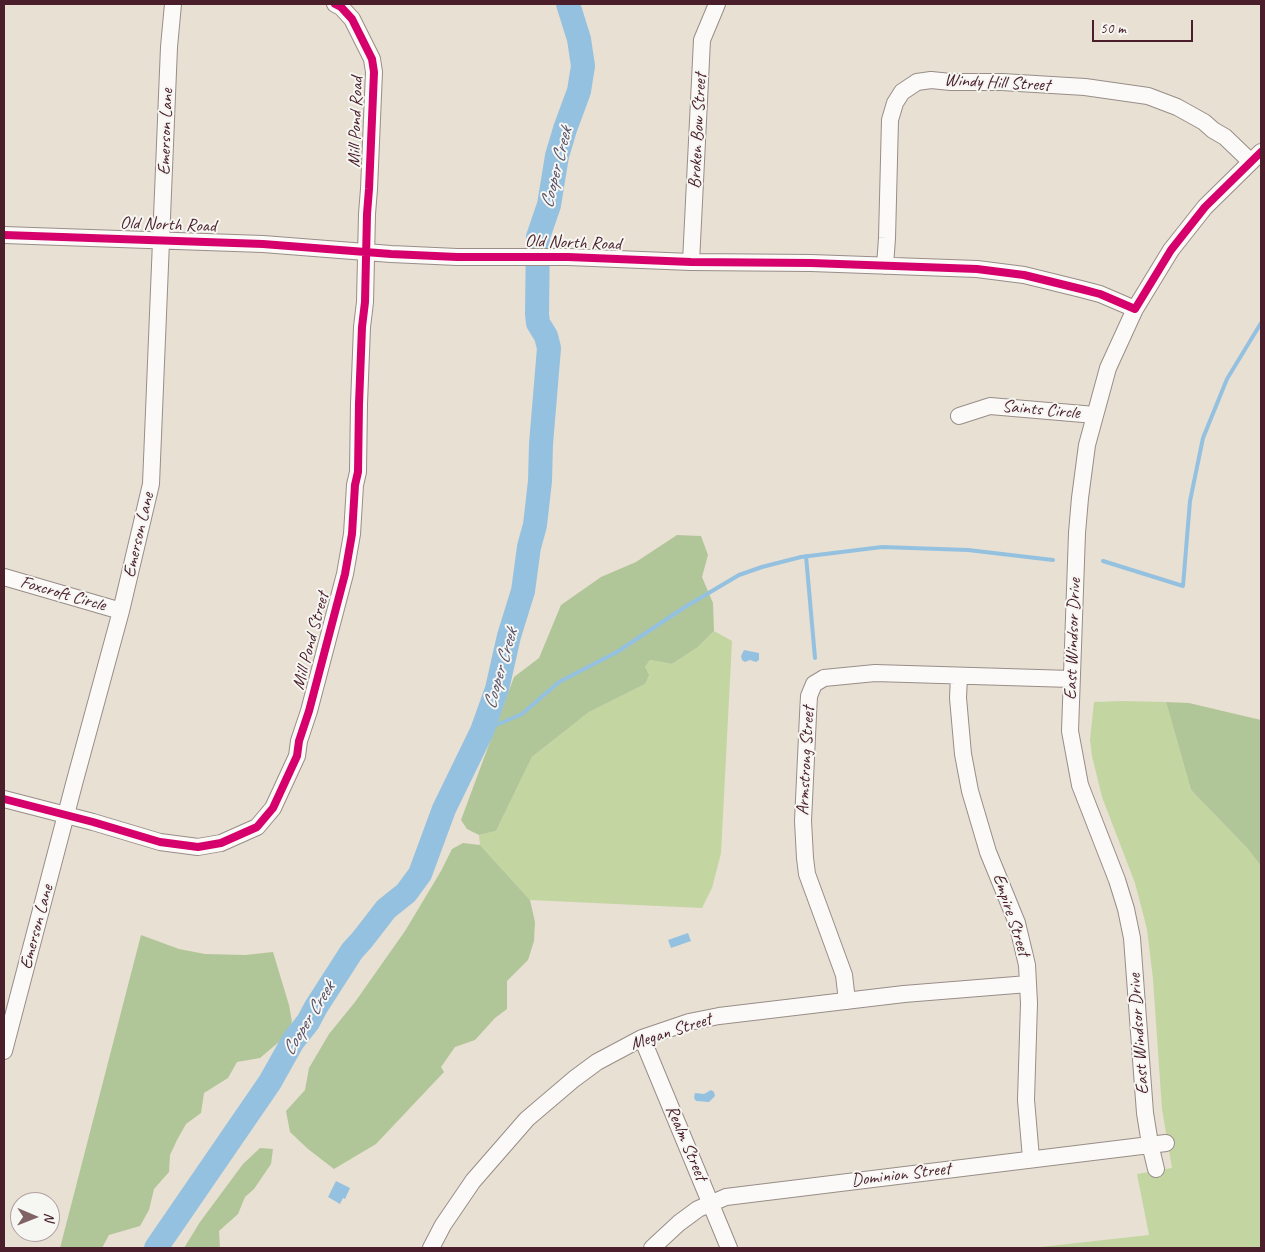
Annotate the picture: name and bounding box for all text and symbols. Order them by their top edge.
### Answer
scale bar [1095,10,1196,42]
text: 50 m [1100,19,1126,38]
street label: Windy Hill Street [944,69,1050,97]
street label: Broken Bow Street [684,73,712,189]
street label: Mill Pond Road [344,76,368,168]
street label: Emerson Lane [154,88,178,176]
water label: Cooper Creek [536,125,578,211]
street label: Old North Road [120,213,216,237]
street label: Old North Road [525,231,621,255]
street label: Saints Circle [1001,396,1081,424]
street label: Emerson Lane [119,490,159,580]
street label: Foxcroft Circle [18,572,108,616]
street label: East Windsor Drive [1060,578,1086,700]
street label: Mill Pond Street [288,590,334,692]
water label: Cooper Creek [479,626,523,712]
street label: Armstrong Street [792,706,820,816]
street label: Empire Street [987,871,1035,959]
street label: Emerson Lane [15,882,59,972]
street label: East Windsor Drive [1124,973,1154,1095]
water label: Cooper Creek [278,978,340,1060]
street label: Megan Street [628,1009,714,1055]
street label: Realm Street [660,1102,712,1184]
street label: Dominion Street [850,1158,952,1192]
north arrow [10,1192,60,1242]
text: N [41,1213,58,1222]

